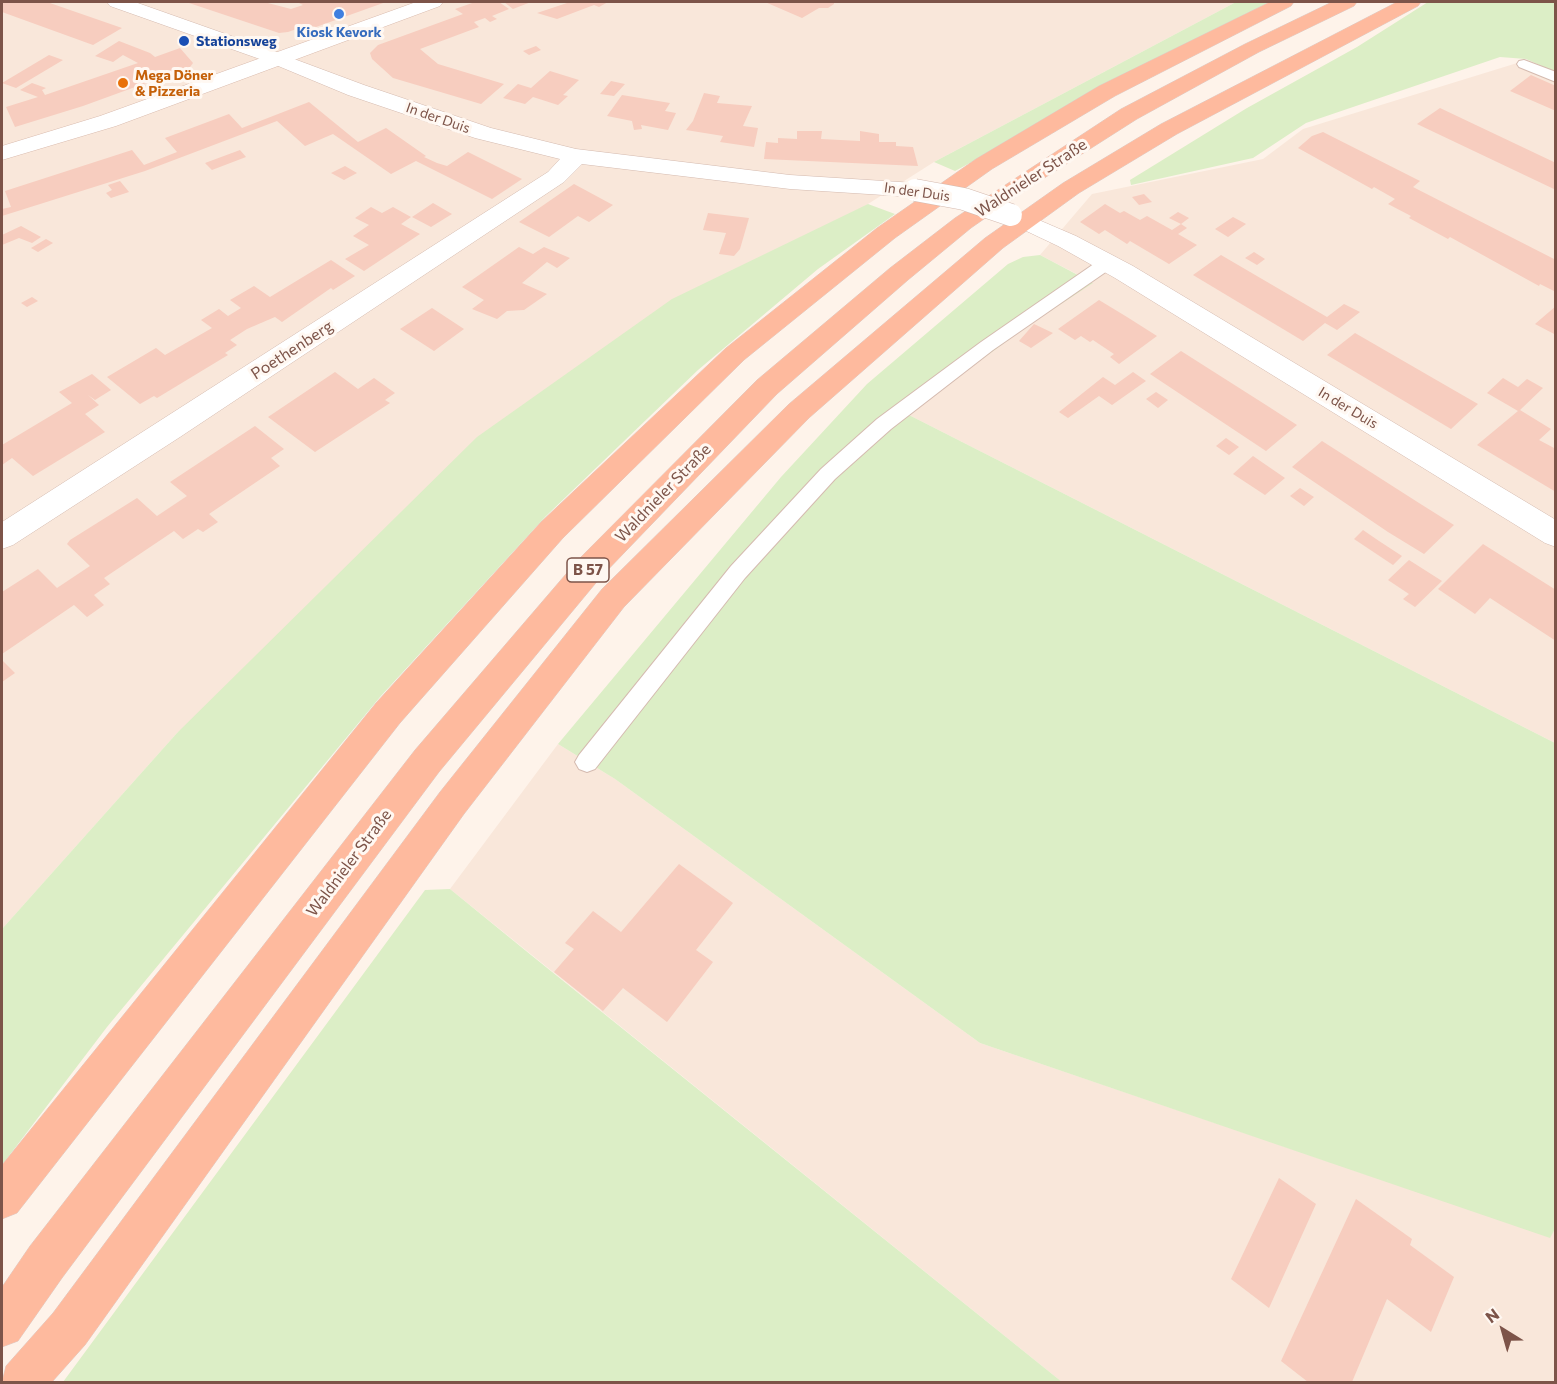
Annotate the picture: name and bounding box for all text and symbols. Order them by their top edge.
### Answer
marker: Kiosk Kevork [332,7,346,21]
place label: Kiosk Kevork [297,24,381,40]
place label: Stationsweg [196,33,277,49]
marker: Stationsweg [177,34,191,48]
place label: Mega Döner & Pizzeria [135,67,213,100]
marker: Mega Döner & Pizzeria [116,76,130,90]
street label: In der Duis [404,99,472,137]
street label: Waldnieler Straße [972,135,1090,221]
street label: In der Duis [883,179,951,205]
street label: Poethenberg [247,316,337,384]
street label: In der Duis [1315,384,1381,432]
street label: Waldnieler Straße [611,440,715,546]
road number: B 57 [567,558,609,582]
street label: Waldnieler Straße [302,806,396,920]
north arrow [1473,1300,1533,1360]
text: N [1481,1304,1502,1326]

